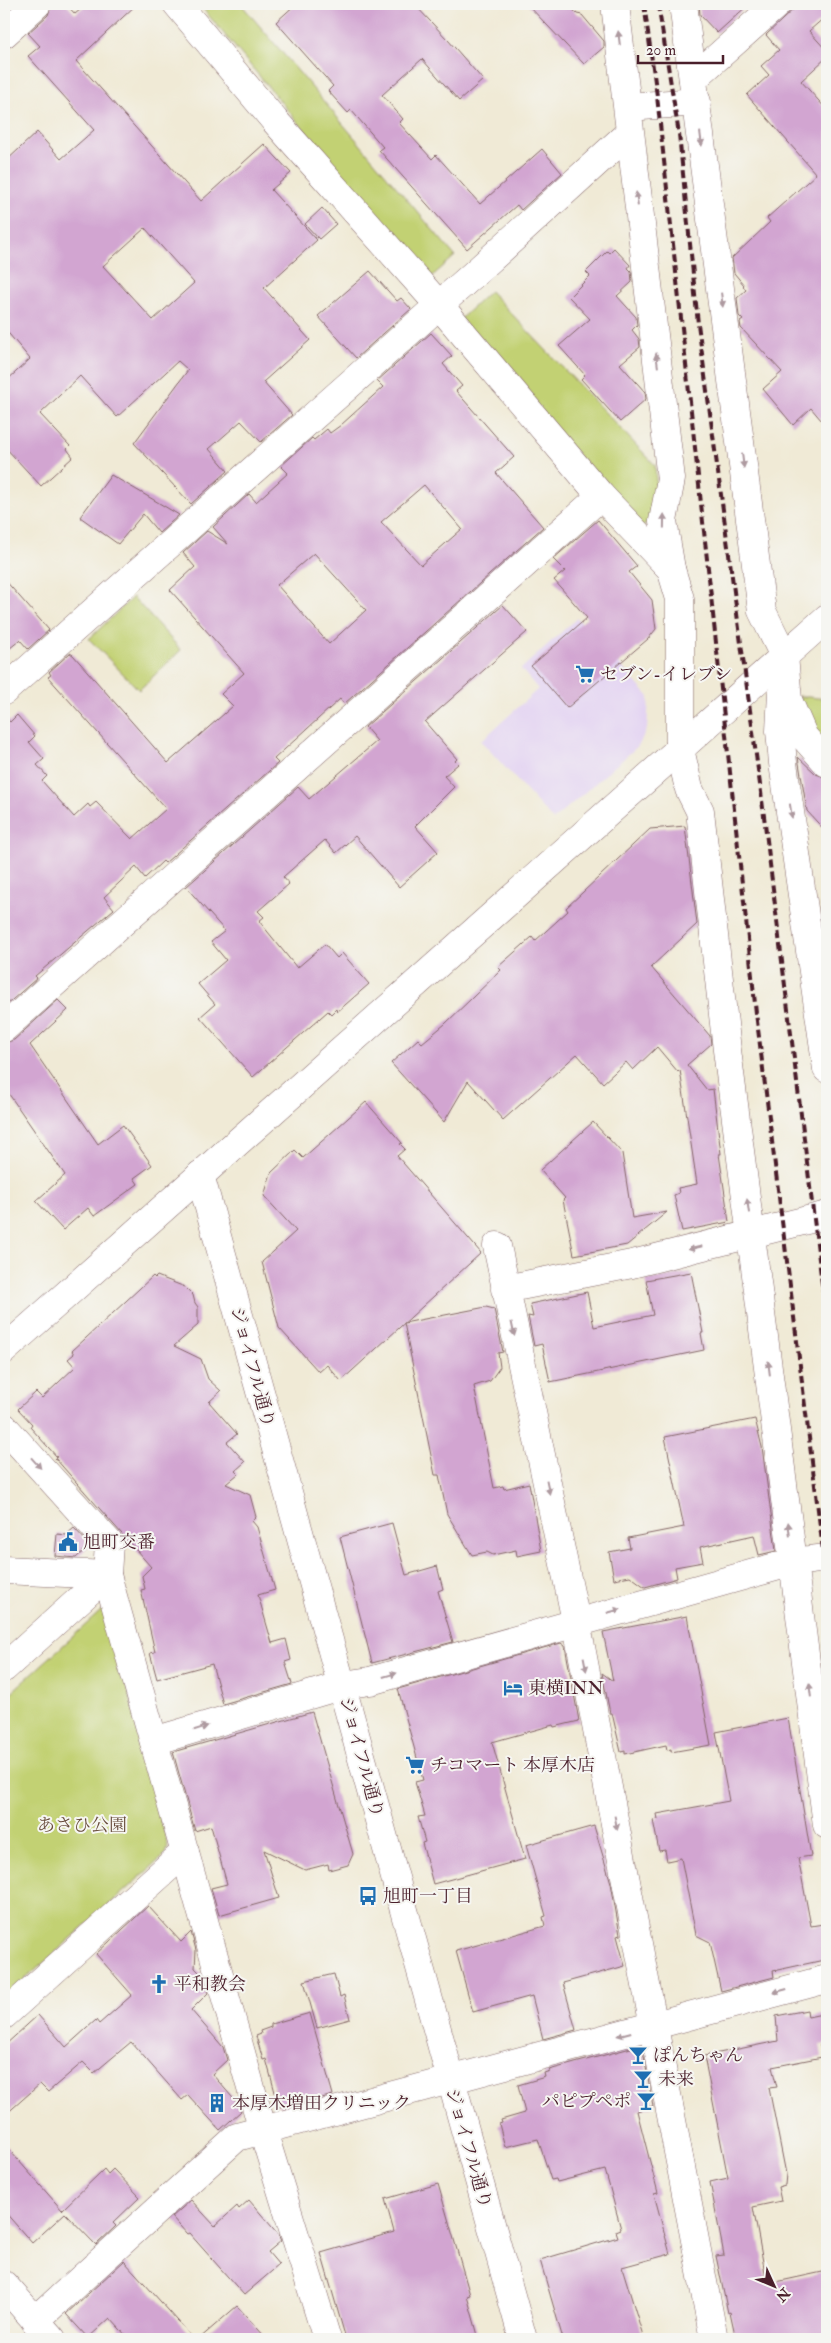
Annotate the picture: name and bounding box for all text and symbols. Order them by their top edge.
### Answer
one-way arrow [615,29,623,45]
scale bar [638,32,724,64]
text: 20 m [646,41,676,60]
one-way arrow [698,131,706,147]
one-way arrow [633,191,641,207]
one-way arrow [718,292,726,308]
one-way arrow [652,352,660,368]
one-way arrow [739,453,747,469]
one-way arrow [660,513,668,529]
supermarket icon: セブン-イレブン [574,663,596,685]
place label: セブン-イレブン [600,663,732,686]
one-way arrow [787,804,795,820]
one-way arrow [744,1198,752,1214]
one-way arrow [688,1244,703,1252]
street label: ジョイフル通り [225,1304,280,1430]
one-way arrow [509,1321,517,1336]
one-way arrow [765,1359,773,1375]
one-way arrow [30,1456,42,1468]
one-way arrow [544,1480,552,1495]
one-way arrow [785,1521,793,1537]
public building icon: 旭町交番 [57,1531,79,1553]
place label: 旭町交番 [83,1531,155,1554]
one-way arrow [606,1607,621,1615]
one-way arrow [581,1656,589,1672]
one-way arrow [383,1671,398,1679]
hotel icon: 東横INN [502,1677,524,1699]
place label: 東横INN [528,1677,604,1700]
one-way arrow [806,1682,814,1698]
street label: ジョイフル通り [334,1694,389,1820]
one-way arrow [193,1723,208,1731]
supermarket icon: チコマート 本厚木店 [404,1754,426,1776]
place label: チコマート 本厚木店 [430,1754,595,1777]
park label: あさひ公園 [37,1814,127,1837]
one-way arrow [612,1815,620,1831]
bus stop icon: 旭町一丁目 [357,1885,379,1907]
place label: 旭町一丁目 [383,1885,473,1908]
church icon: 平和教会 [148,1973,170,1995]
place label: 平和教会 [174,1973,246,1996]
one-way arrow [773,1988,788,1996]
one-way arrow [616,2031,631,2039]
bar icon: ぽんちゃん [627,2044,649,2066]
place label: ぽんちゃん [653,2044,743,2067]
bar icon: 未来 [632,2068,654,2090]
place label: 未来 [658,2068,694,2091]
street label: ジョイフル通り [440,2085,497,2211]
place label: パピプペポ [542,2090,631,2113]
bar icon: パピプペポ [635,2090,657,2112]
building icon: 本厚木増田クリニック [206,2092,228,2114]
place label: 本厚木増田クリニック [232,2092,411,2115]
north arrow [748,2260,798,2310]
text: N [772,2284,794,2305]

